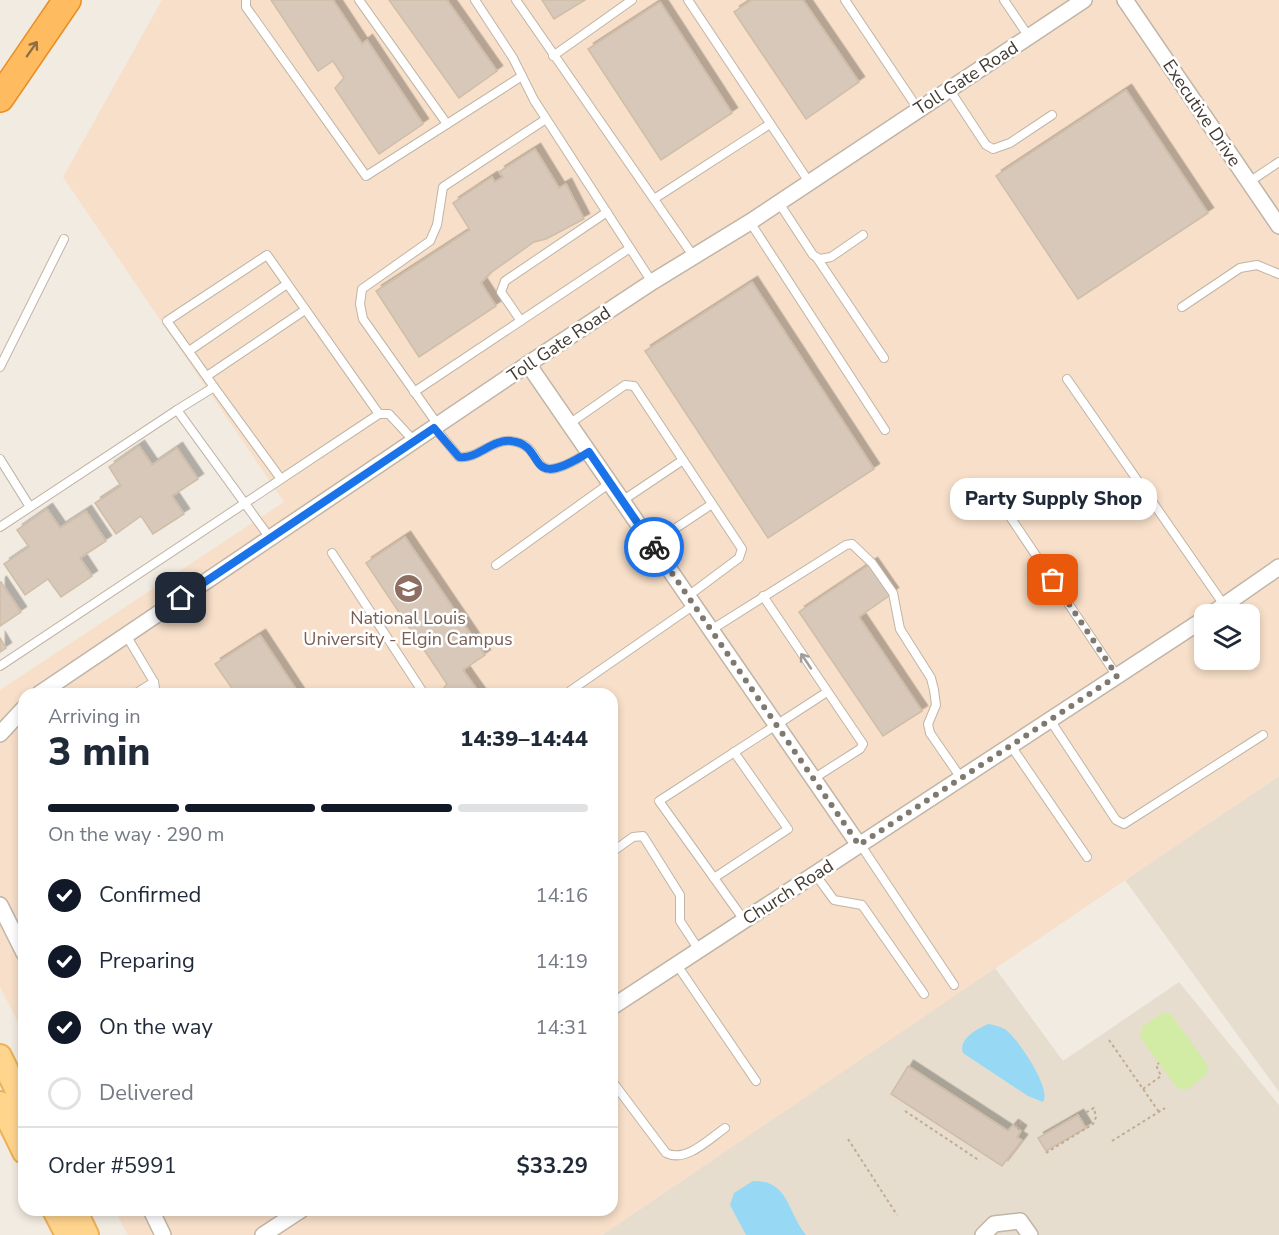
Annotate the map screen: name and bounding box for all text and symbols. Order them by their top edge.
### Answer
street label: Toll Gate Road [909,35,1023,121]
one-way arrow [26,42,38,58]
street label: Executive Drive [1157,55,1247,171]
street label: Toll Gate Road [503,301,615,387]
callout: Party Supply Shop [950,478,1156,520]
text: Party Supply Shop [965,485,1142,512]
courier [624,517,684,577]
icon: bike [638,531,671,564]
pin [1027,554,1078,605]
icon: bag [1036,563,1069,596]
pin [155,572,206,623]
school or university icon: National Louis University - Elgin Campus [392,573,424,605]
icon: home [164,581,197,614]
map controls [1194,604,1260,670]
button: layers [1194,604,1260,670]
place label: National Louis University - Elgin Campus [303,606,513,651]
one-way arrow [800,653,812,670]
text: Arriving in [48,703,141,730]
text: 14:39–14:44 [460,724,588,754]
text: 3 min [48,726,151,779]
text: On the way · 290 m [48,821,224,848]
street label: Church Road [738,854,838,930]
icon: check [48,879,81,912]
text: Confirmed [99,880,201,910]
text: 14:16 [535,882,588,909]
icon: check [48,945,81,978]
text: Preparing [99,946,195,976]
text: 14:19 [535,948,588,975]
icon: check [48,1011,81,1044]
text: On the way [99,1012,213,1042]
text: 14:31 [535,1014,588,1041]
text: Delivered [99,1078,194,1108]
text: Order #5991 [48,1151,177,1181]
text: $33.29 [517,1151,588,1181]

